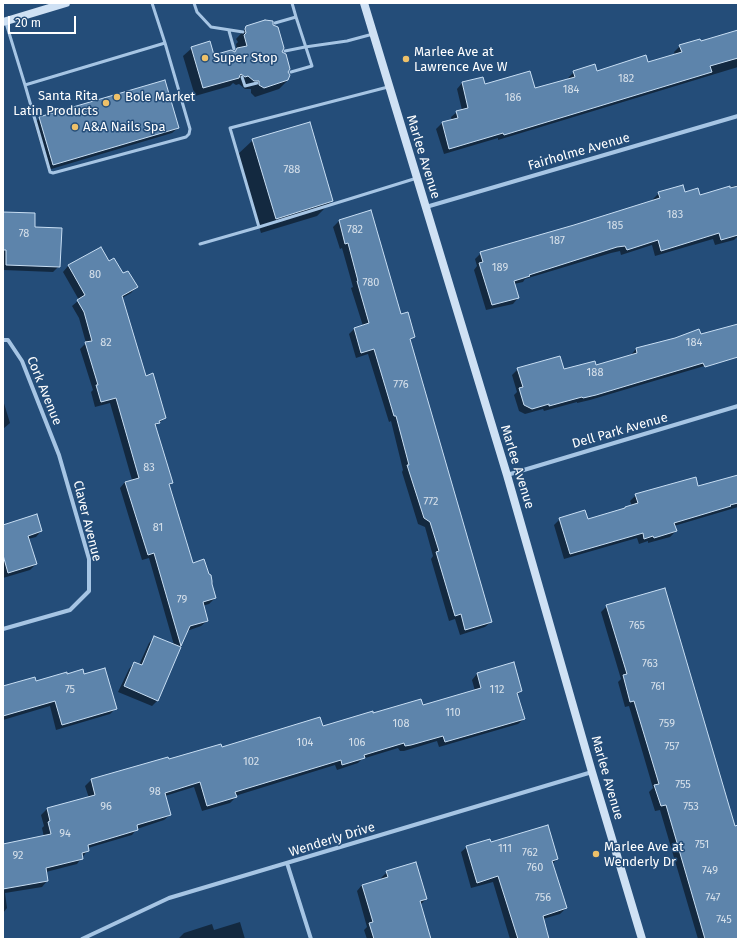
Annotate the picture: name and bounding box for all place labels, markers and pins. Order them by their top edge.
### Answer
place label: Marlee Ave at Lawrence Ave W [414,44,508,75]
place label: Super Stop [213,50,278,66]
marker: Super Stop [200,53,210,63]
marker: Marlee Ave at Lawrence Ave W [401,54,411,64]
place label: Santa Rita Latin Products [13,88,98,119]
place label: Bole Market [125,89,195,105]
marker: Bole Market [112,92,122,102]
marker: Santa Rita Latin Products [101,98,111,108]
place label: A&A Nails Spa [83,119,166,135]
marker: A&A Nails Spa [70,122,80,132]
place label: Marlee Ave at Wenderly Dr [604,839,684,870]
marker: Marlee Ave at Wenderly Dr [591,849,601,859]

